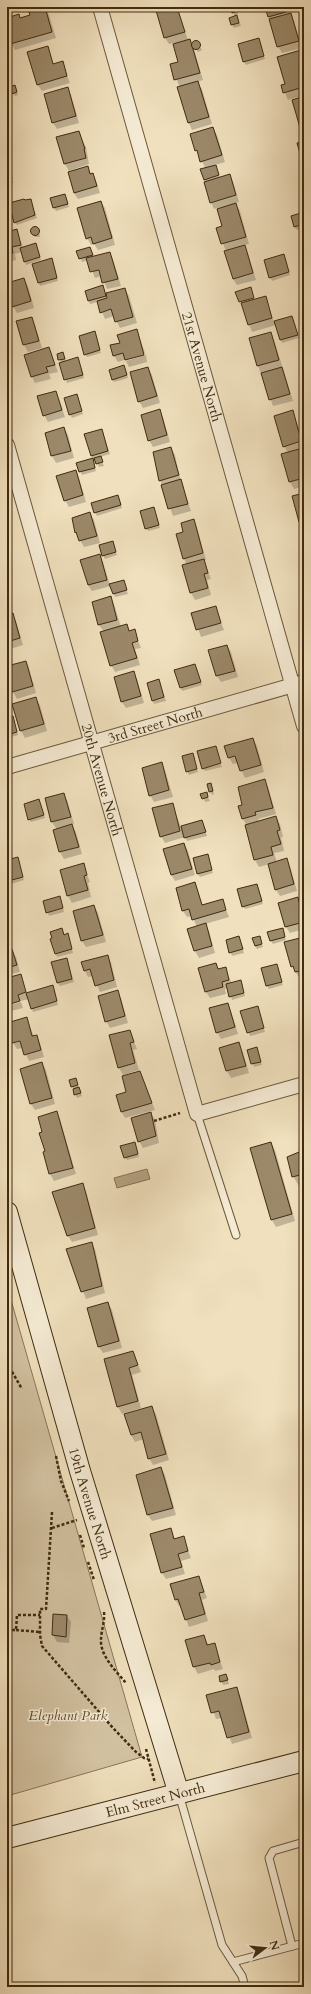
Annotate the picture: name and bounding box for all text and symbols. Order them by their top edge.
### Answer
street label: 21st Avenue North [177,310,227,424]
street label: 3rd Street North [105,702,205,747]
street label: 20th Avenue North [77,721,127,839]
street label: 19th Avenue North [64,1445,116,1562]
park label: Elephant Park [29,1706,108,1725]
street label: Elm Street North [103,1778,207,1822]
north arrow [245,1928,285,1968]
text: N [266,1939,283,1952]

